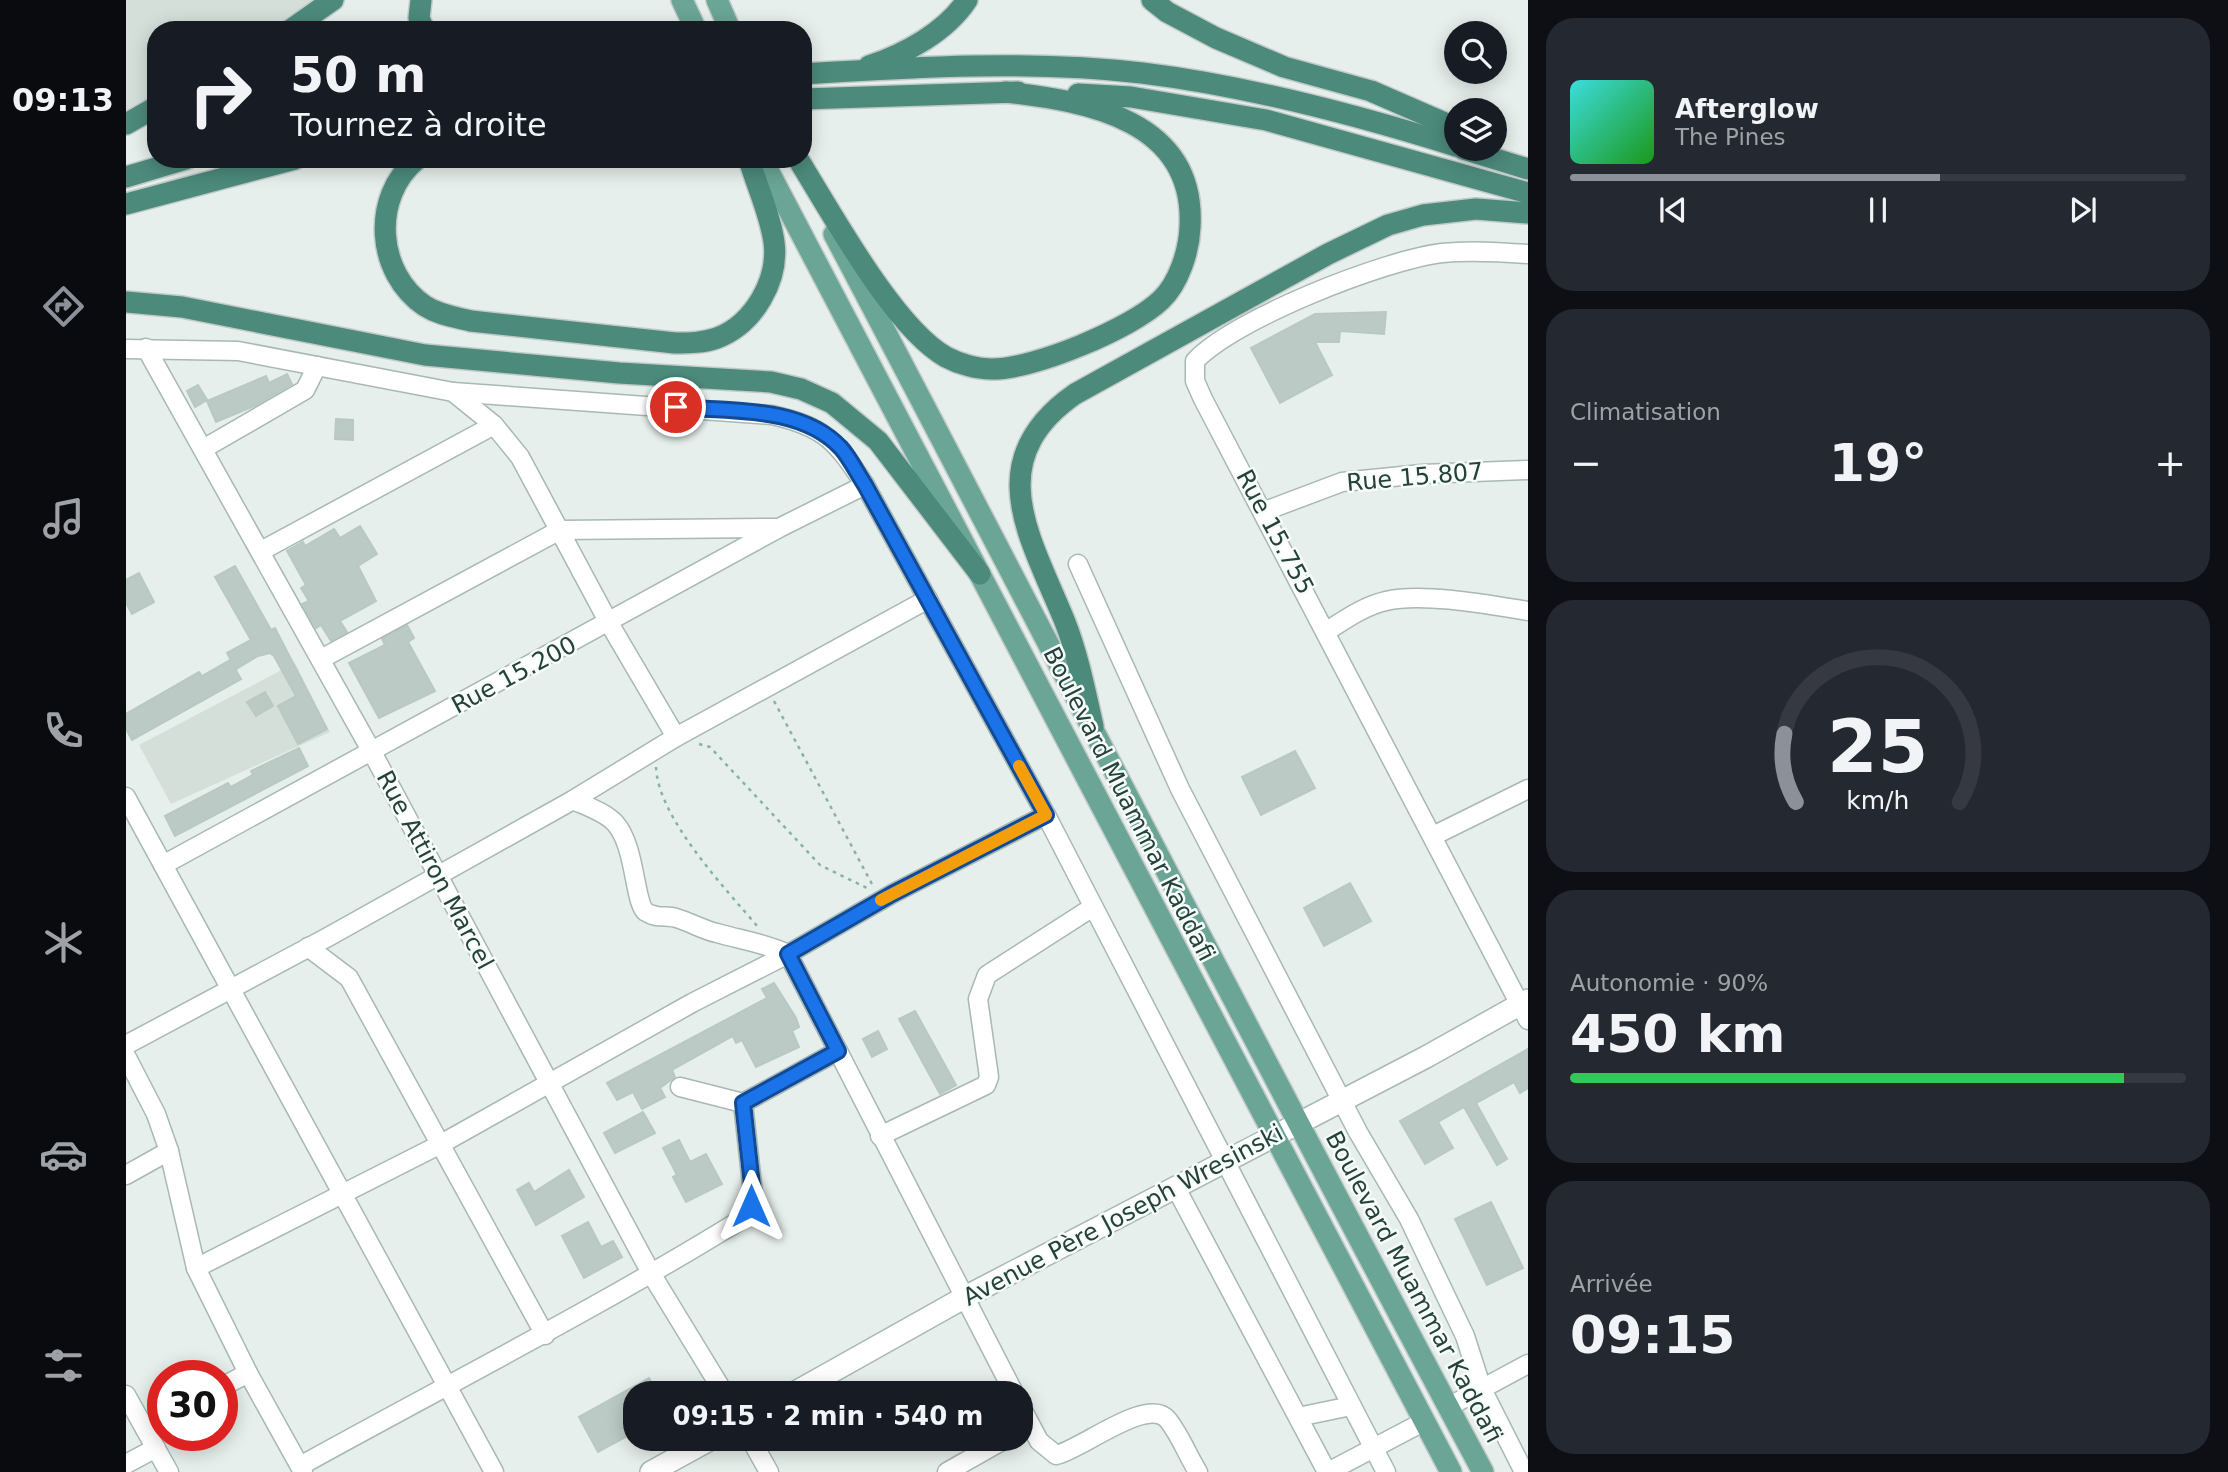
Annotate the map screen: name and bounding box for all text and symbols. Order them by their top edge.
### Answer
map controls [1444,21,1507,161]
button: search [1444,21,1507,84]
text: 50 m [290,47,426,104]
icon: right [175,49,266,140]
text: 09:13 [12,81,114,119]
text: Afterglow [1675,94,1819,124]
button: layers [1444,98,1507,161]
text: Tournez à droite [290,106,547,144]
text: The Pines [1675,124,1786,150]
icon: previous [1654,191,1692,229]
icon: pause [1859,191,1897,229]
icon: next [2064,191,2102,229]
icon: directions [39,282,88,331]
pin [646,377,706,437]
icon: arrive [657,388,695,426]
text: Climatisation [1570,399,1721,425]
text: 19° [1829,433,1927,493]
text: − [1570,441,1602,485]
text: + [2154,441,2186,485]
street label: Rue 15.807 [1345,457,1485,497]
street label: Rue 15.755 [1230,465,1320,599]
icon: music [39,494,88,543]
street label: Rue 15.200 [447,630,581,720]
street label: Boulevard Muammar Kaddafi [1037,642,1221,966]
text: 25 [1827,704,1929,789]
icon: phone [39,706,88,755]
street label: Rue Attiron Marcel [371,766,499,974]
text: km/h [1846,786,1910,815]
icon: climate [39,918,88,967]
text: Autonomie · 90% [1570,970,1768,996]
text: 450 km [1570,1004,1785,1064]
street label: Avenue Père Joseph Wresinski [958,1119,1288,1311]
street label: Boulevard Muammar Kaddafi [1320,1126,1508,1448]
icon: car [39,1130,88,1179]
position arrow [714,1169,788,1243]
text: Arrivée [1570,1271,1653,1297]
text: 09:15 [1570,1305,1736,1365]
icon: filters [39,1341,88,1390]
speed limit sign: 30 [147,1360,238,1451]
text: 09:15 · 2 min · 540 m [673,1401,983,1431]

